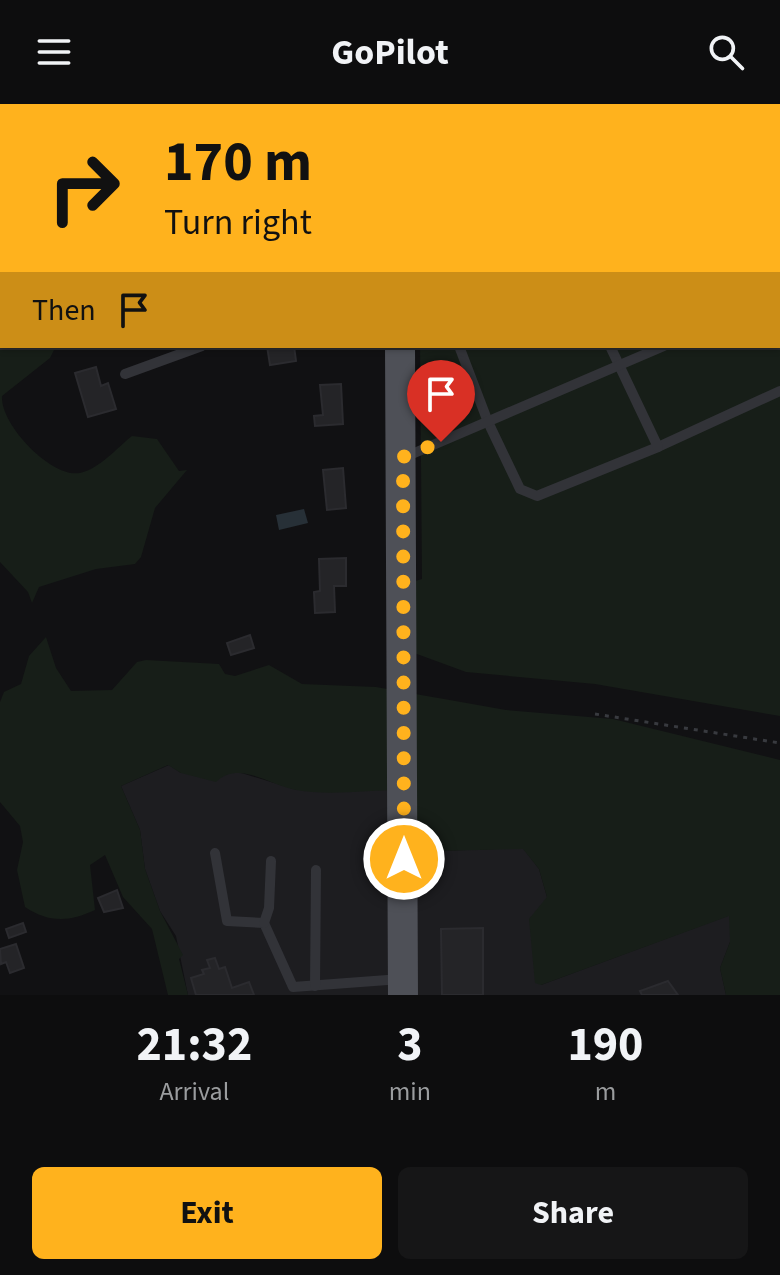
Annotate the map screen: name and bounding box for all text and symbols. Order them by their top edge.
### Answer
text: GoPilot [331,27,449,78]
icon: menu [32,30,76,74]
icon: search [704,30,748,74]
text: 170 m [164,123,312,202]
icon: right [32,136,136,240]
text: Turn right [164,197,312,248]
icon: arrive [112,288,156,332]
text: Then [32,289,96,332]
pin [407,360,475,442]
icon: arrive [419,372,463,416]
position arrow [362,817,446,901]
text: 21:32 [136,1011,252,1079]
text: 3 [397,1011,423,1079]
text: 190 [567,1011,643,1079]
text: Arrival [159,1073,229,1110]
text: min [389,1073,431,1110]
text: m [595,1073,616,1110]
button: Exit [32,1167,382,1259]
button: Share [398,1167,748,1259]

